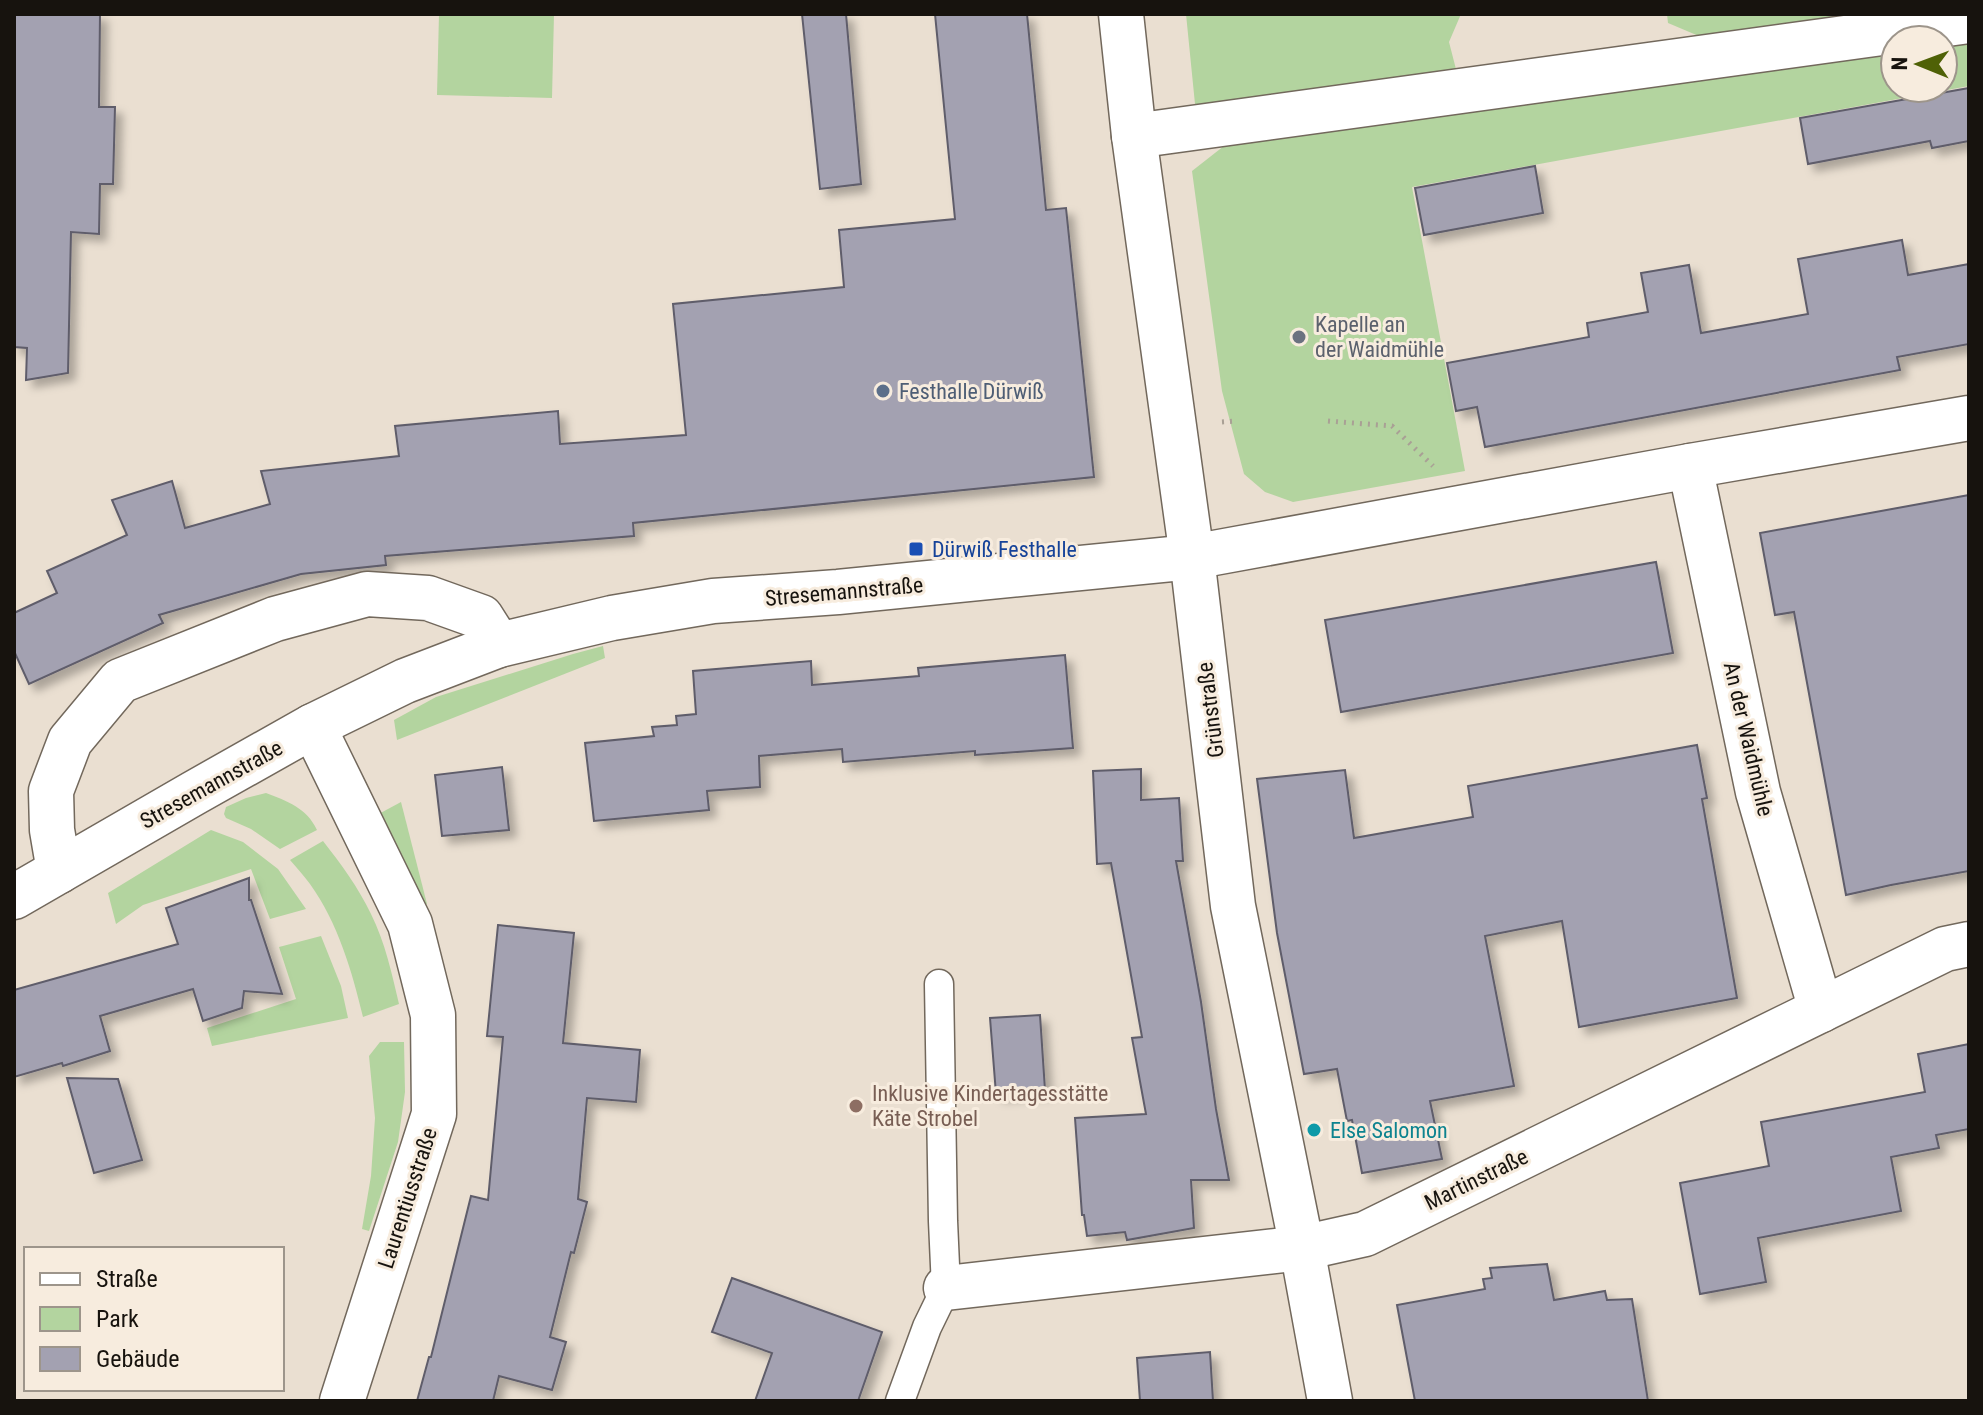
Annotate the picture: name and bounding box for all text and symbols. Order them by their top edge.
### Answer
north arrow [1879,24,1959,104]
text: N [1887,57,1912,71]
place label: Kapelle an der Waidmühle [1315,312,1444,362]
marker: Kapelle an der Waidmühle [1290,328,1308,346]
place label: Festhalle Dürwiß [899,379,1044,404]
marker: Festhalle Dürwiß [874,382,892,400]
place label: Dürwiß Festhalle [932,537,1077,562]
marker: Dürwiß Festhalle [907,540,925,558]
street label: Stresemannstraße [764,572,924,611]
street label: An der Waidmühle [1719,660,1778,819]
street label: Grünstraße [1192,661,1229,759]
street label: Stresemannstraße [136,735,287,834]
place label: Inklusive Kindertagesstätte Käte Strobel [872,1081,1108,1131]
marker: Inklusive Kindertagesstätte Käte Strobel [847,1097,865,1115]
place label: Else Salomon [1330,1118,1448,1143]
marker: Else Salomon [1305,1121,1323,1139]
street label: Laurentiusstraße [373,1125,442,1272]
street label: Martinstraße [1421,1144,1532,1215]
legend [24,1247,284,1391]
text: Straße [96,1265,158,1293]
text: Park [96,1305,139,1333]
text: Gebäude [96,1345,180,1373]

